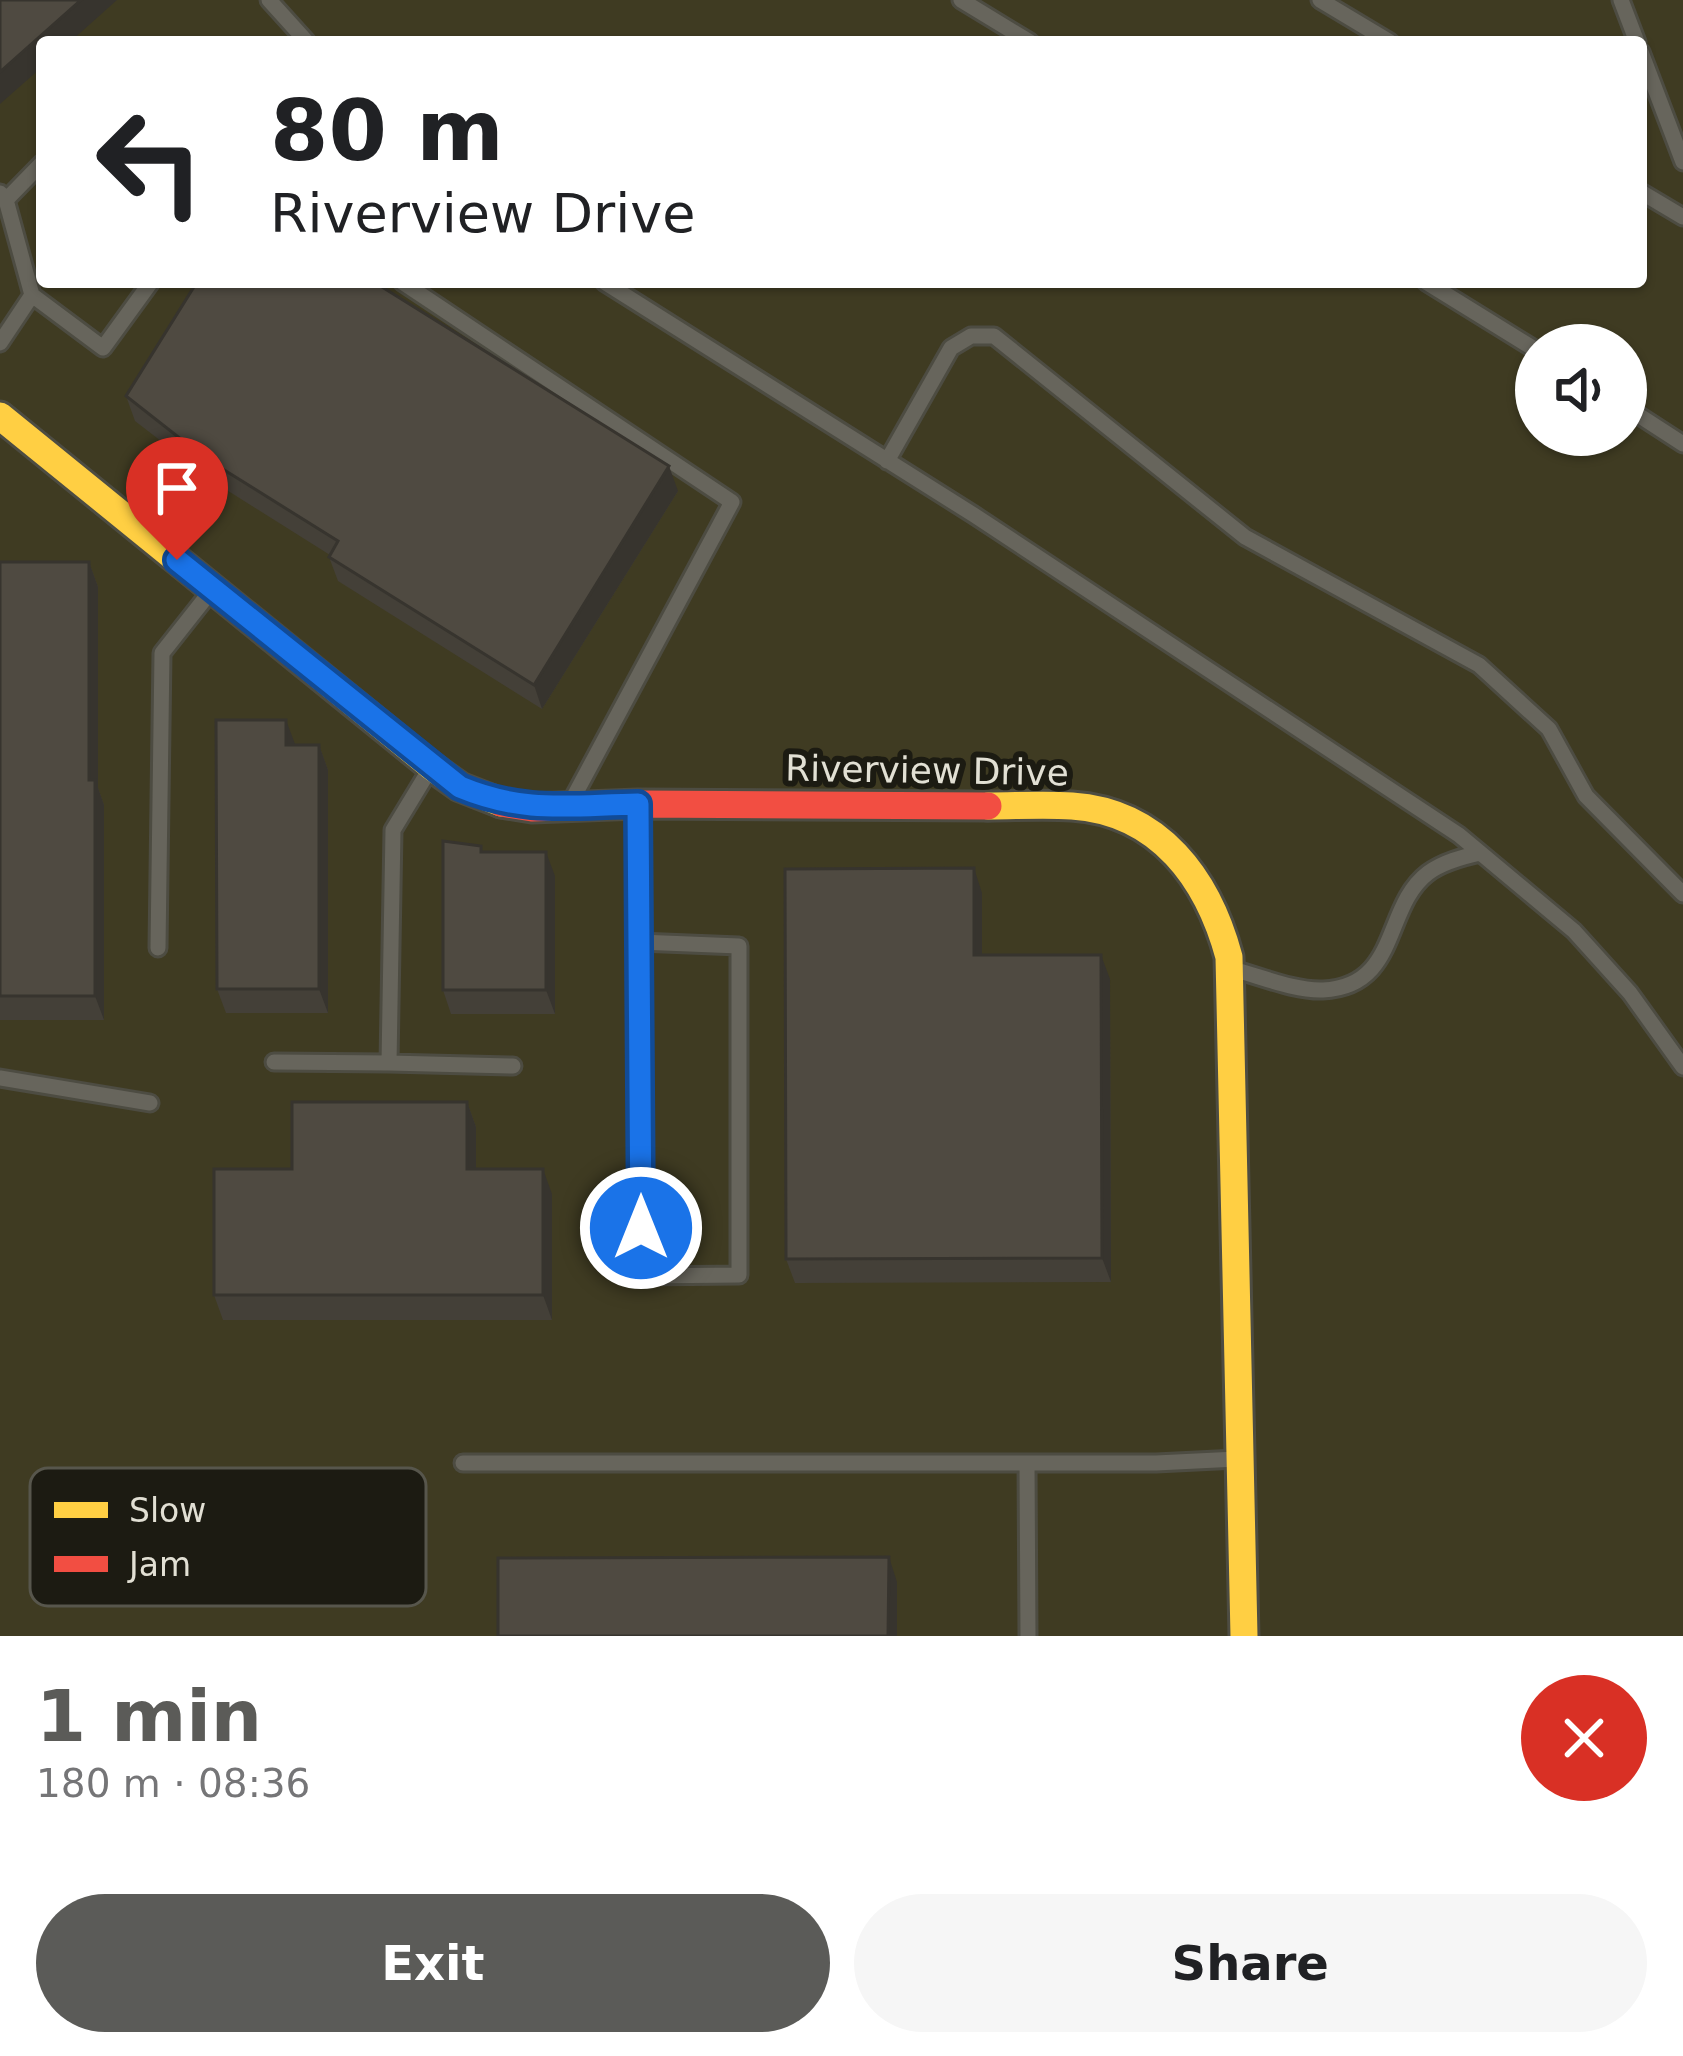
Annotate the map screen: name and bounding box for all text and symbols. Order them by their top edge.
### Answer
text: 80 m [270,82,504,180]
icon: left [72,84,228,240]
text: Riverview Drive [270,182,695,245]
map controls [1515,324,1647,456]
button: sound [1515,324,1647,456]
pin [126,437,228,560]
icon: arrive [144,455,210,521]
street label: Riverview Drive [785,748,1069,793]
position arrow [578,1165,704,1291]
legend [30,1468,426,1606]
text: Slow [129,1491,206,1530]
text: Jam [127,1545,191,1584]
text: 1 min [36,1674,262,1758]
button: close [1521,1675,1647,1801]
text: 180 m · 08:36 [36,1761,310,1806]
button: Exit [36,1894,830,2032]
button: Share [854,1894,1647,2032]

